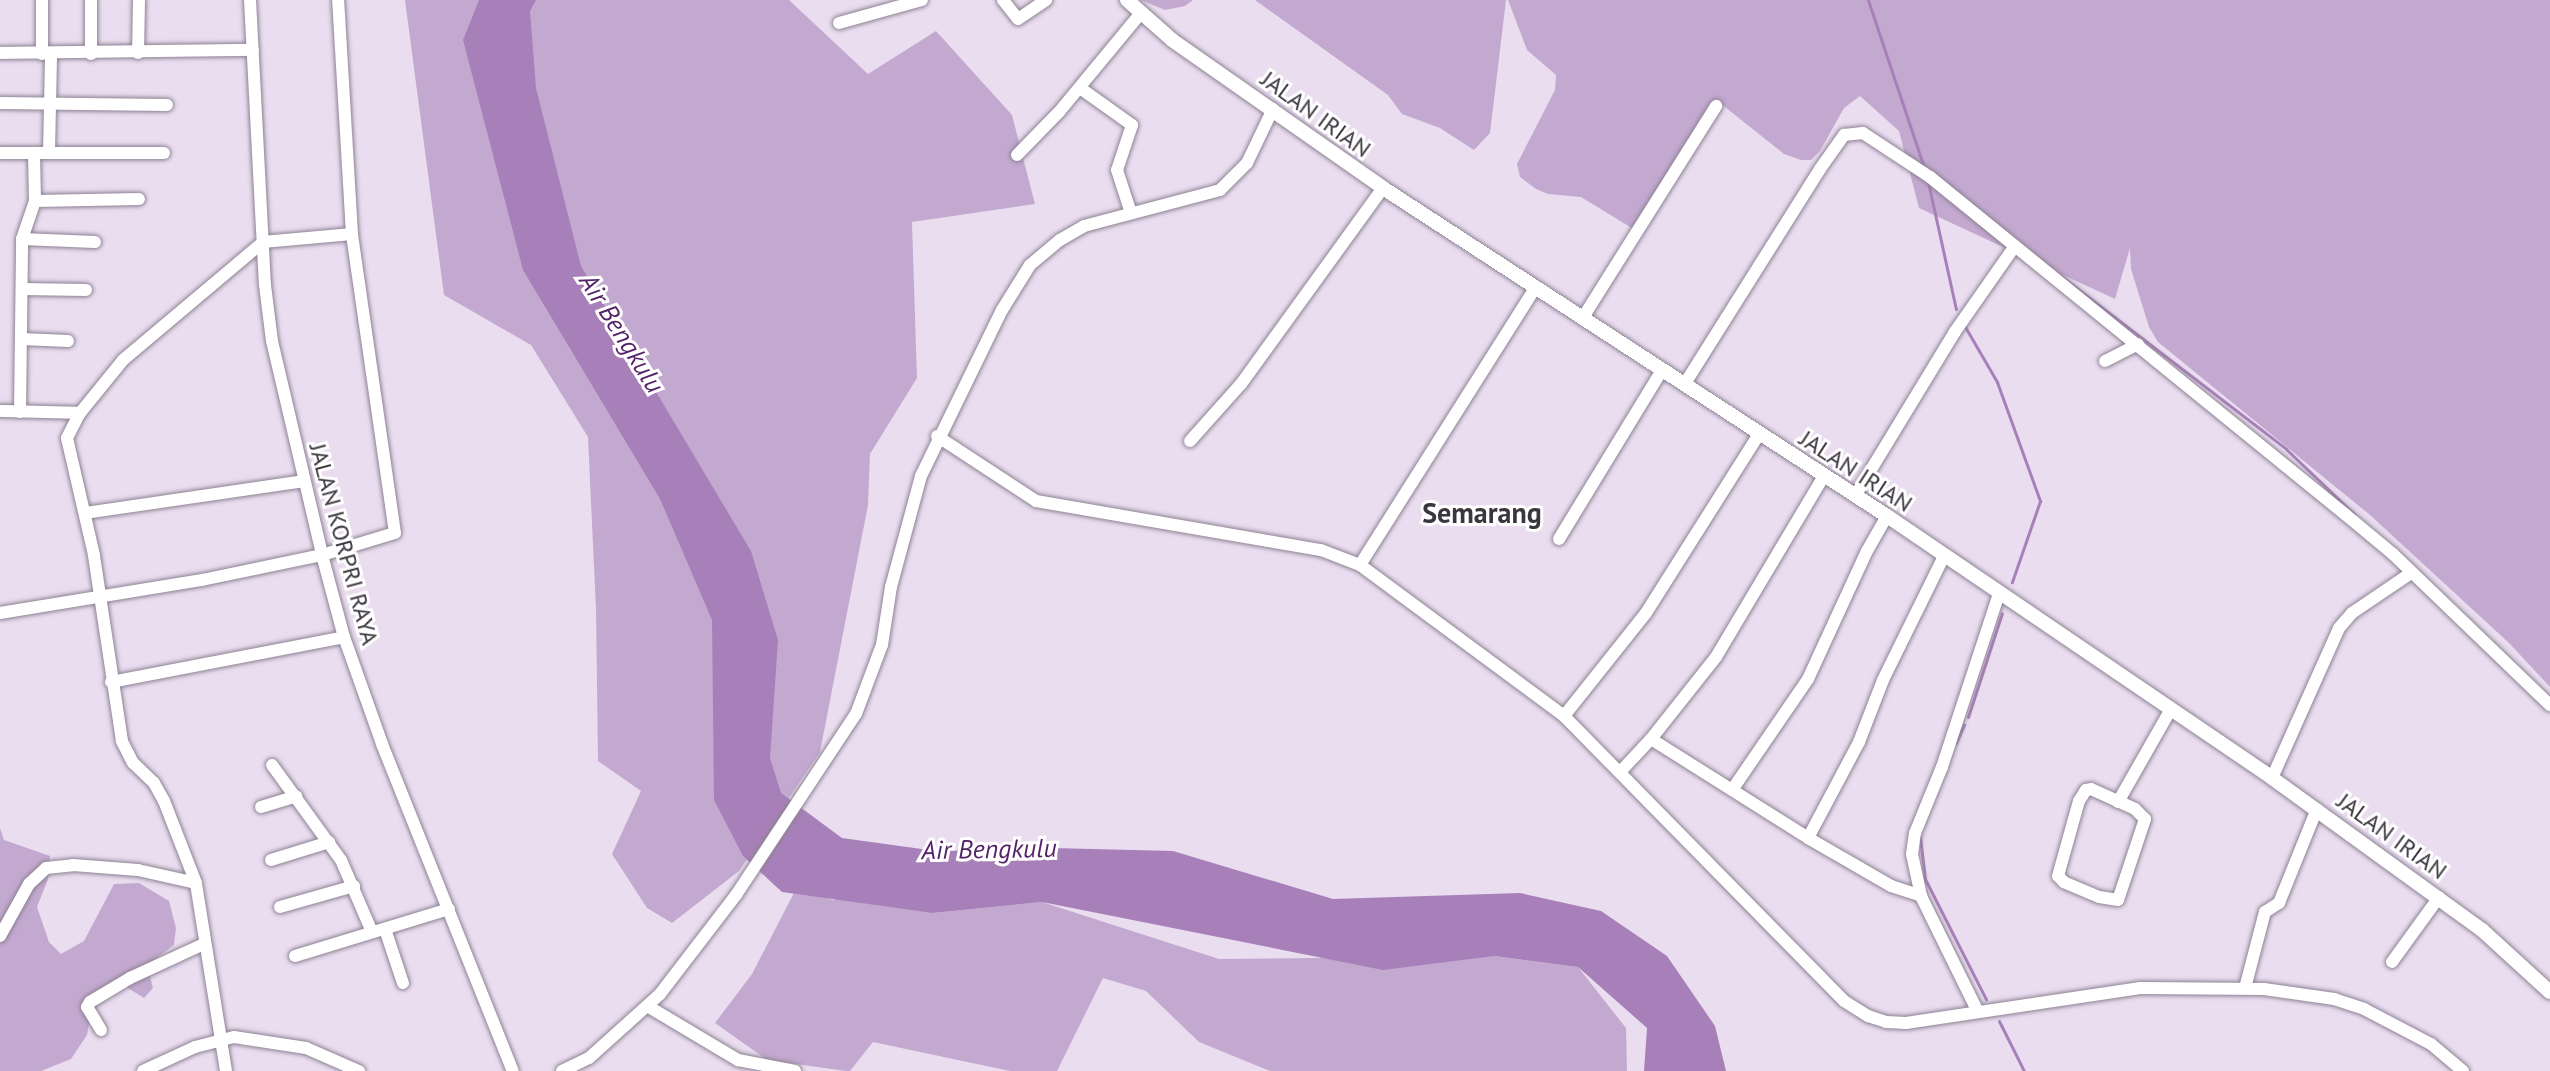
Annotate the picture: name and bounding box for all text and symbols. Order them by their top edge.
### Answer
street label: JALAN IRIAN [1256,65,1376,163]
water label: Air Bengkulu [573,267,671,399]
street label: JALAN IRIAN [1794,424,1918,518]
street label: JALAN KORPRI RAYA [303,440,385,648]
district label: Semarang [1422,496,1542,530]
street label: JALAN IRIAN [2332,787,2452,885]
water label: Air Bengkulu [921,832,1057,866]

